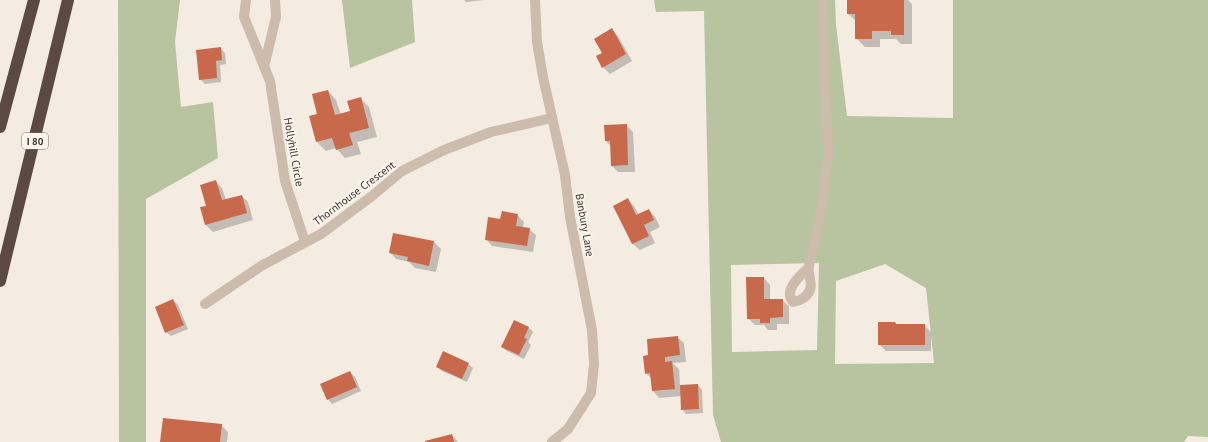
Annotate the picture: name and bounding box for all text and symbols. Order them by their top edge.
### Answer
street label: Hollyhill Circle [281,116,307,188]
road number: I 80 [22,133,48,149]
street label: Thornhouse Crescent [310,157,398,228]
street label: Banbury Lane [573,192,597,258]

